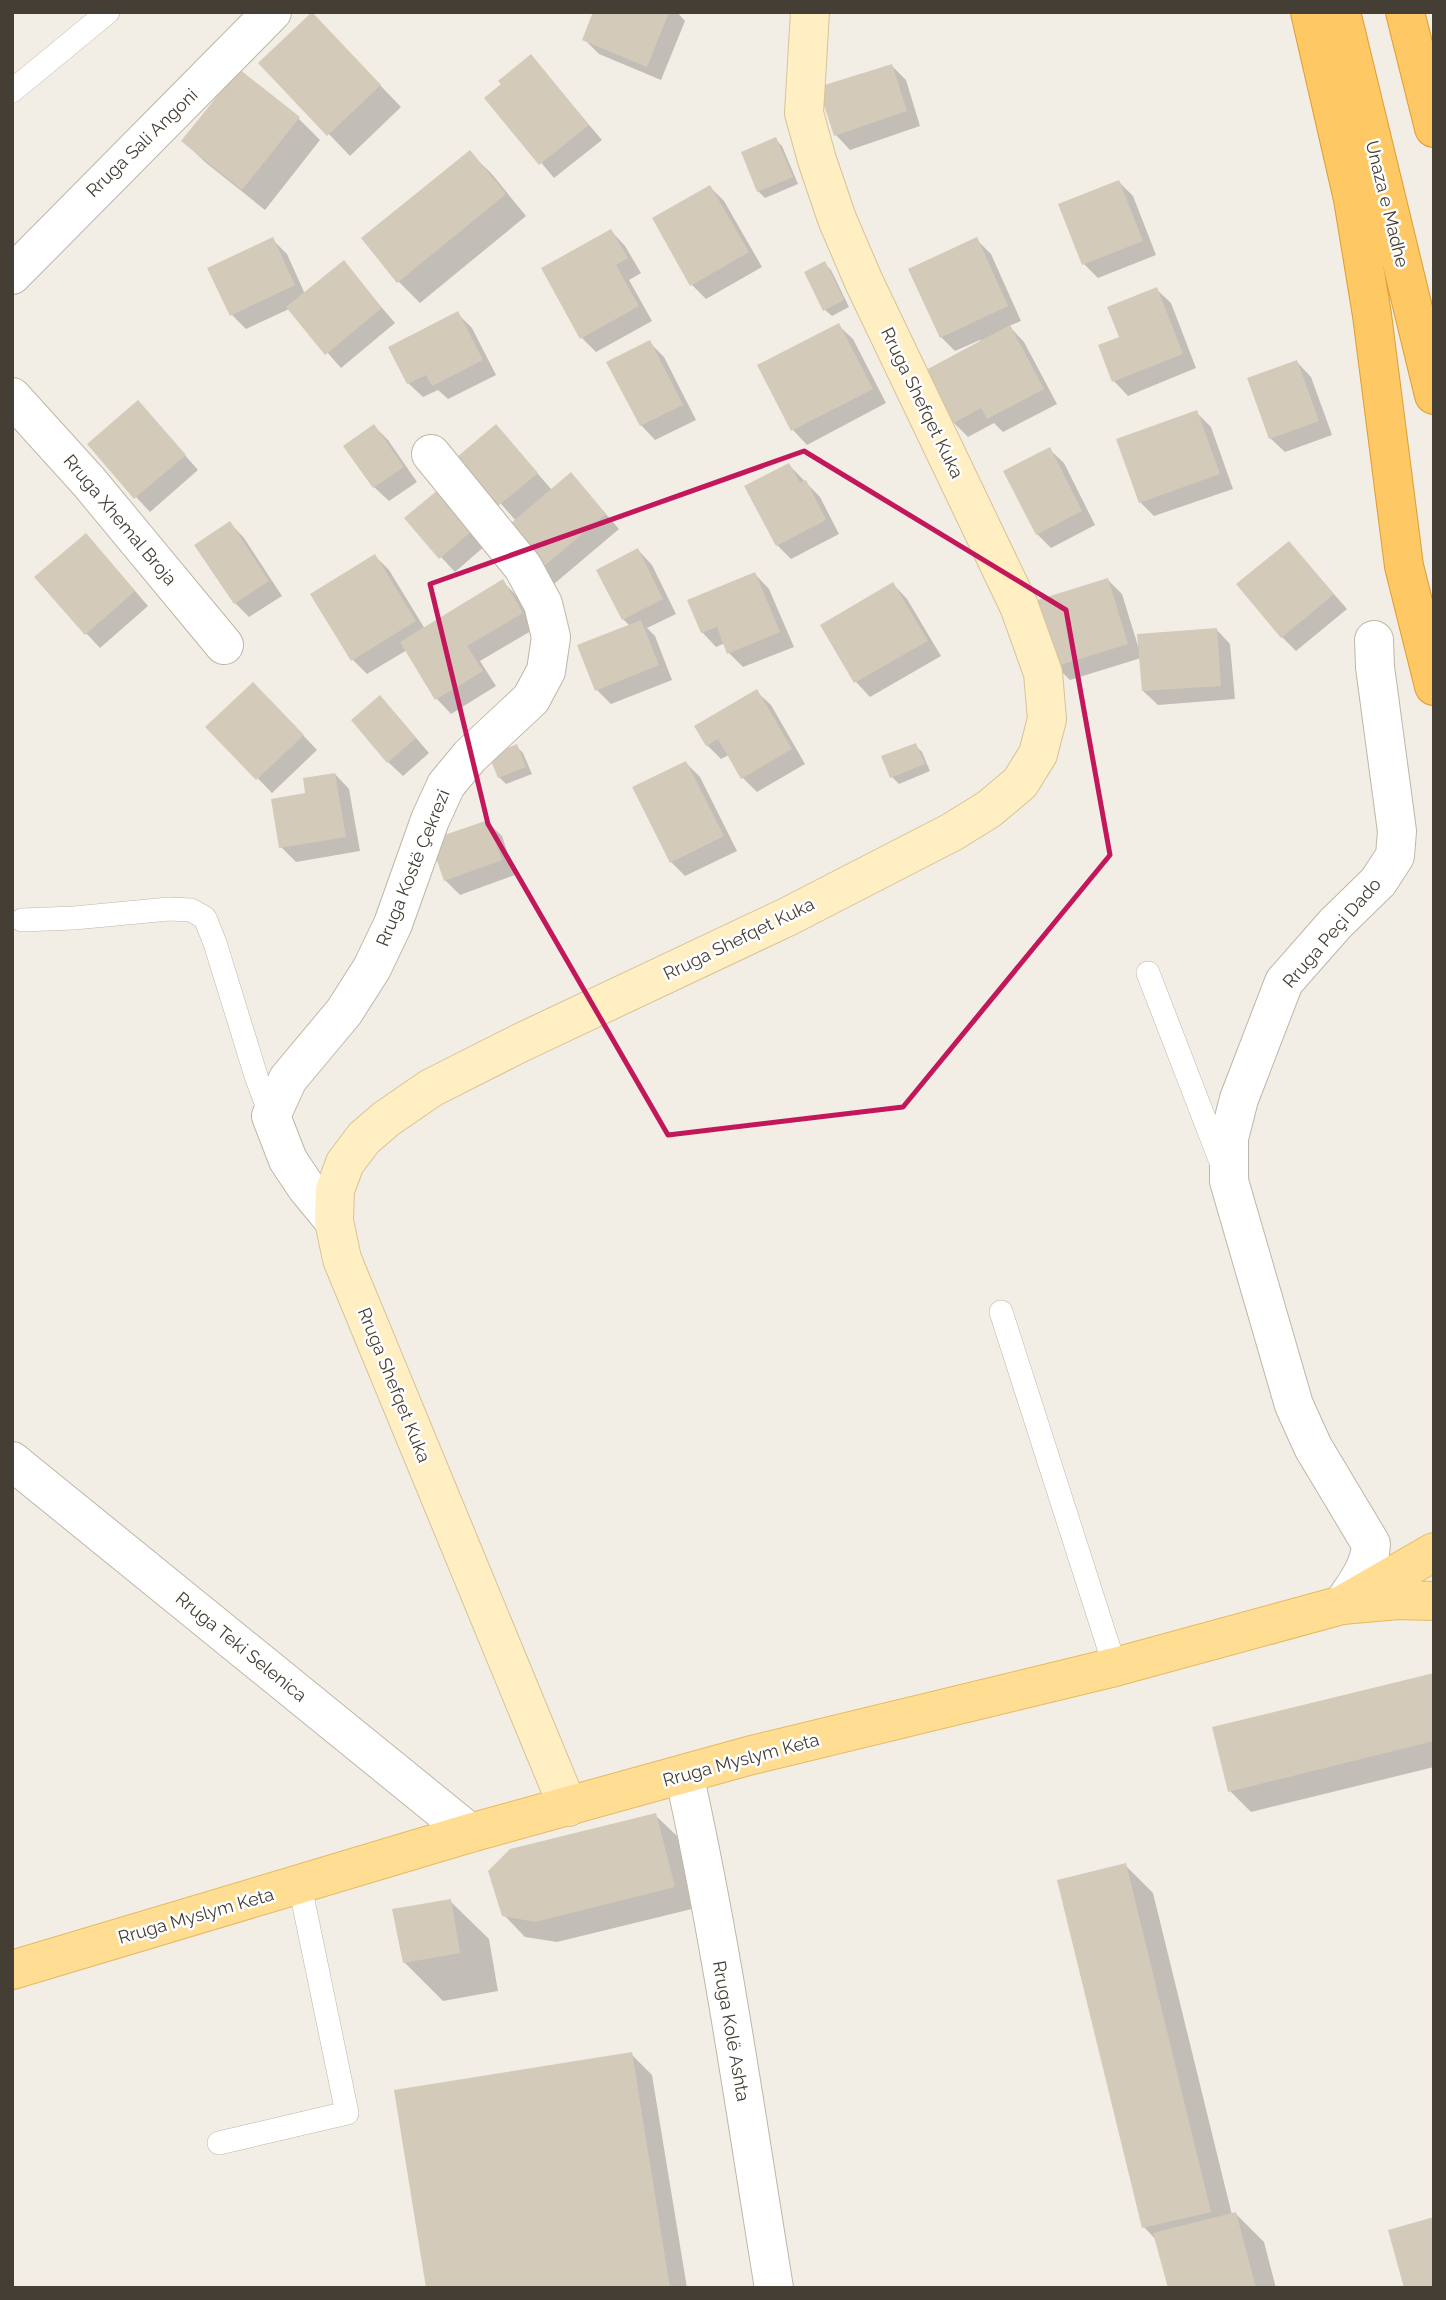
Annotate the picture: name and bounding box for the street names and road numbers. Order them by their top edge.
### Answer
street label: Rruga Sali Angoni [82,84,202,201]
street label: Unaza e Madhe [1362,138,1413,270]
street label: Rruga Shefqet Kuka [877,324,968,482]
street label: Rruga Xhemal Broja [60,450,181,589]
street label: Rruga Kostë Çekrezi [371,786,454,949]
street label: Rruga Peçi Dado [1278,873,1385,992]
street label: Rruga Shefqet Kuka [660,893,818,984]
street label: Rruga Shefqet Kuka [354,1304,435,1465]
street label: Rruga Teki Selenica [172,1587,311,1706]
street label: Rruga Myslym Keta [660,1729,821,1790]
street label: Rruga Myslym Keta [116,1883,276,1948]
street label: Rruga Kolë Ashta [709,1959,754,2103]

